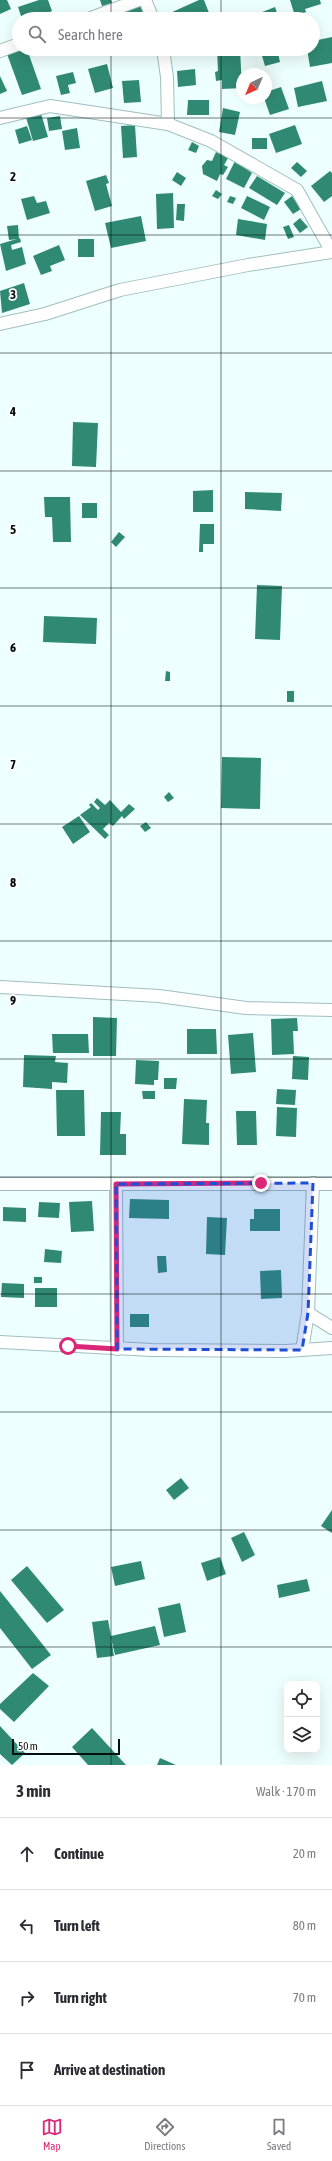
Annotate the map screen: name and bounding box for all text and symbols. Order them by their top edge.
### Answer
search box [12,12,320,56]
icon: search [26,23,48,45]
text: Search here [58,26,123,43]
north arrow [236,68,272,104]
text: 2 [10,169,16,184]
text: 3 [10,287,16,302]
text: 4 [9,404,16,419]
text: 5 [10,522,16,537]
text: 6 [10,640,16,655]
text: 7 [10,757,16,772]
text: 8 [10,875,16,890]
text: 9 [10,993,16,1008]
route end [252,1174,270,1192]
route start [59,1337,77,1355]
map controls [284,1681,320,1753]
button: locate [284,1681,320,1717]
button: layers [284,1717,320,1753]
scale bar [12,1737,120,1756]
text: 50 m [18,1740,38,1752]
text: 3 min [16,1781,51,1801]
text: Walk · 170 m [256,1784,316,1799]
icon: ahead [16,1843,38,1865]
text: Continue [54,1845,104,1862]
text: 20 m [293,1846,316,1861]
icon: left [16,1915,38,1937]
text: Turn left [54,1917,100,1934]
text: 80 m [293,1918,316,1933]
icon: right [16,1987,38,2009]
text: Turn right [54,1989,107,2006]
text: 70 m [293,1990,316,2005]
icon: arrive [16,2059,38,2081]
text: Arrive at destination [54,2061,165,2078]
tab: Map [41,2116,63,2152]
tab: Directions [144,2116,185,2152]
tab: Saved [267,2116,291,2152]

